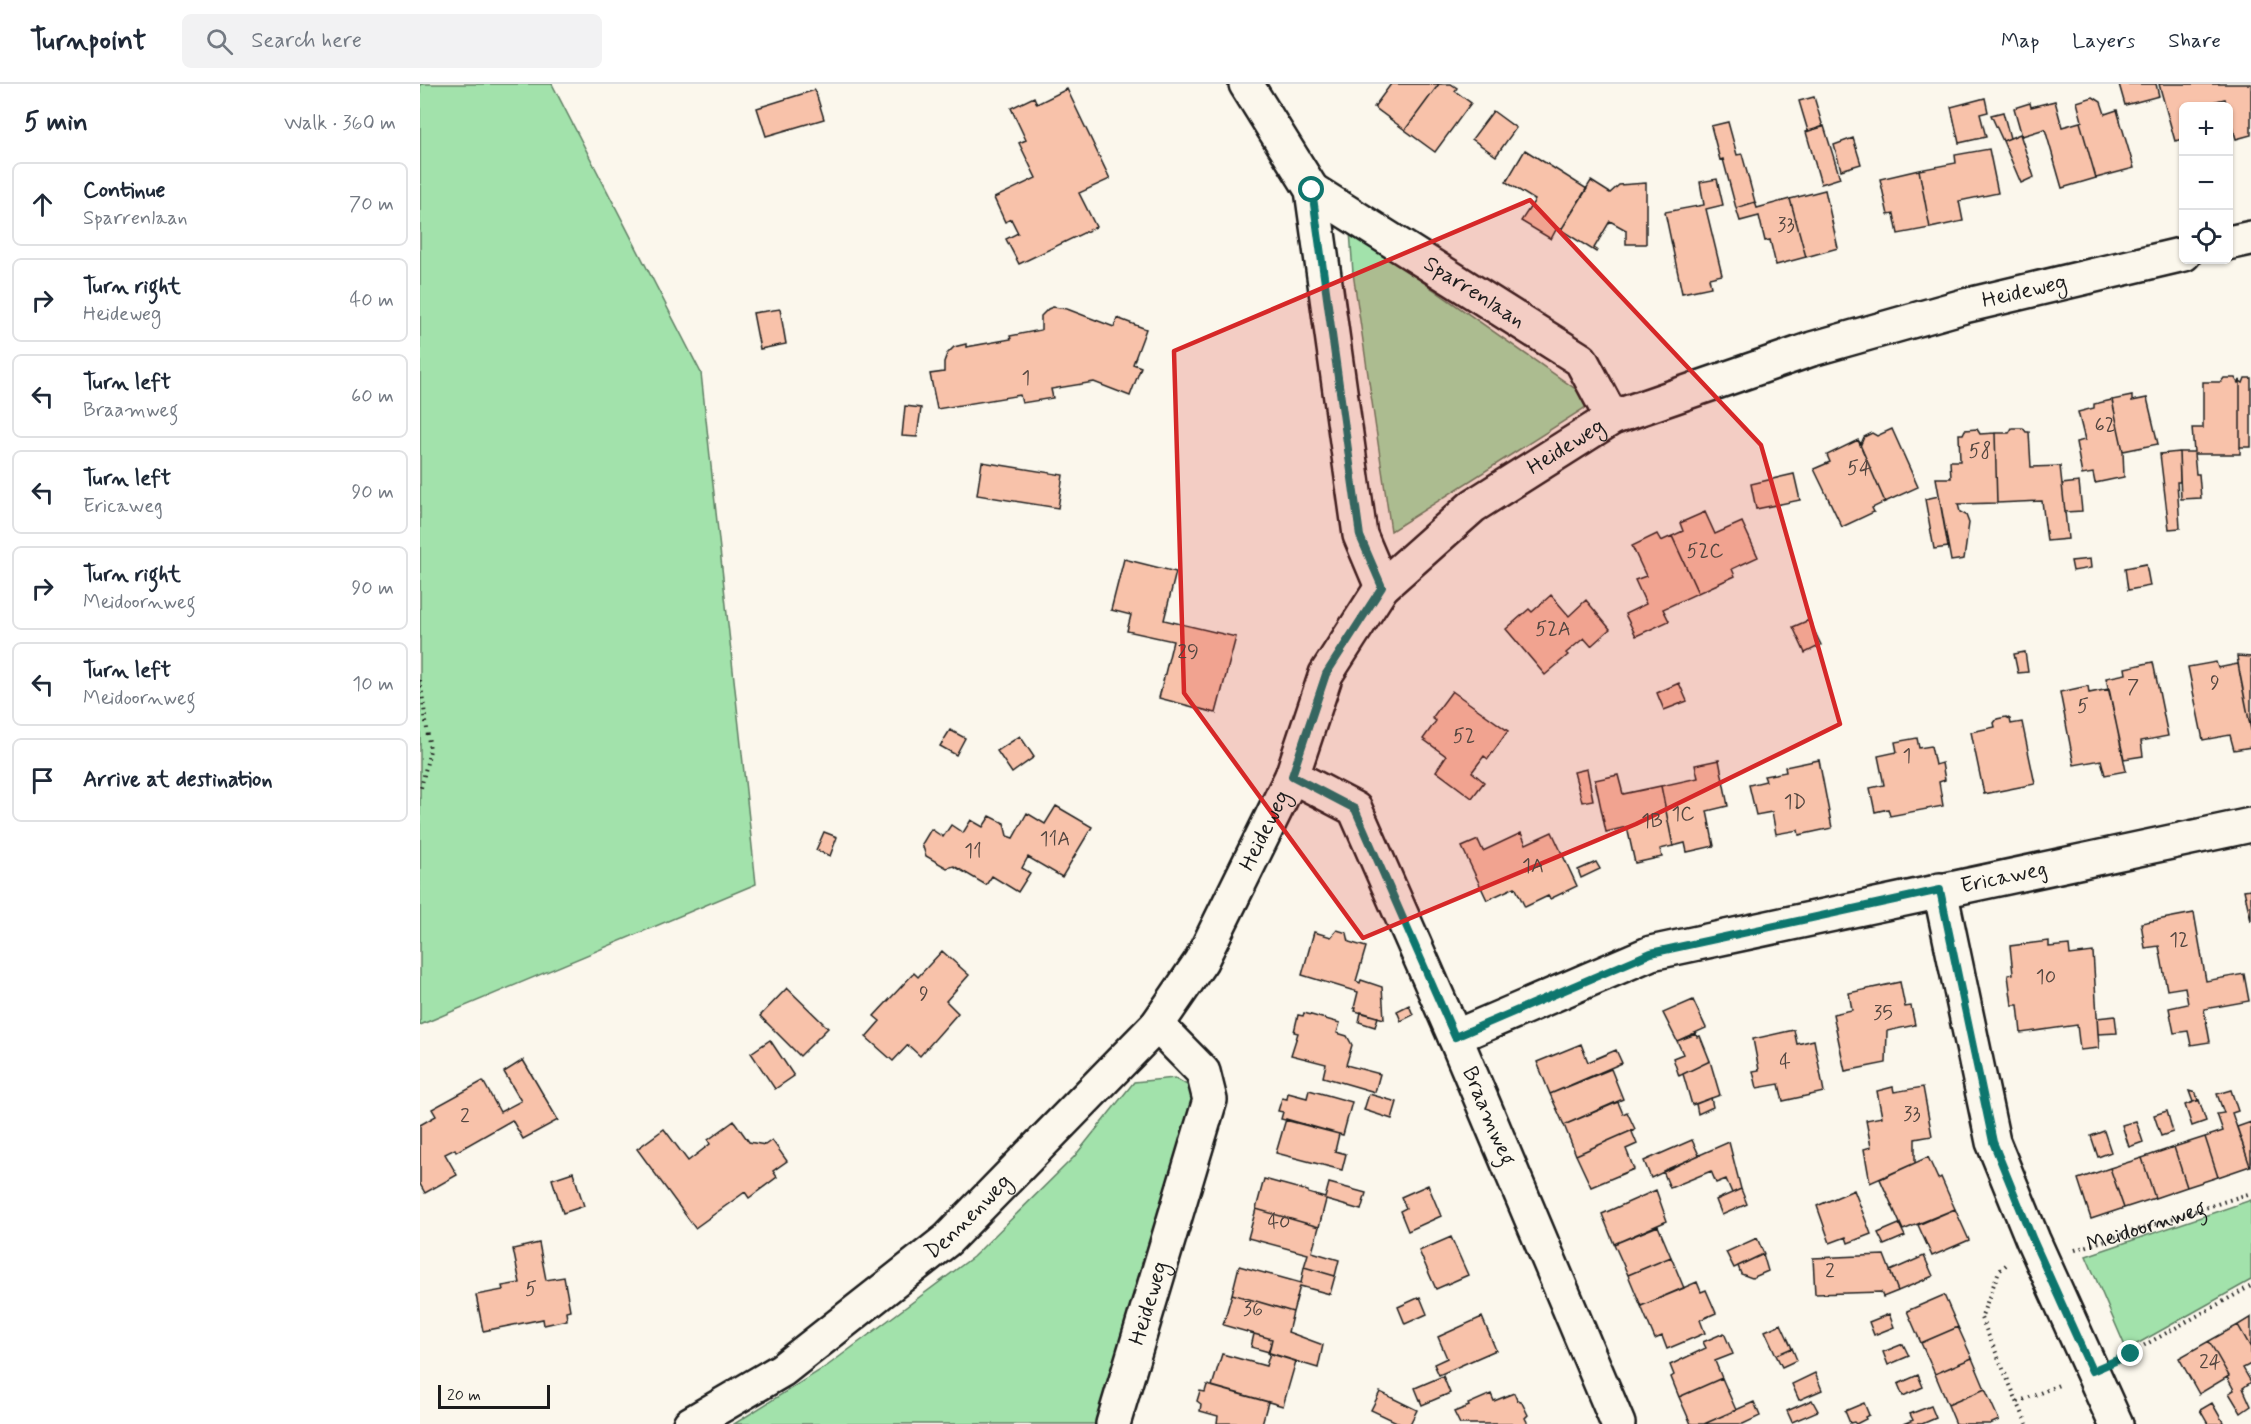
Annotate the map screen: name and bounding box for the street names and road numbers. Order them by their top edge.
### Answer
street label: Sparrenlaan [1418,250,1530,335]
street label: Heideweg [1979,268,2070,315]
street label: Heideweg [1522,412,1611,482]
street label: Heideweg [1233,786,1299,876]
street label: Ericaweg [1958,855,2050,901]
street label: Braamweg [1455,1062,1522,1171]
street label: Dennenweg [919,1168,1020,1266]
street label: Meidoornweg [2083,1194,2211,1259]
street label: Heideweg [1123,1258,1178,1349]

